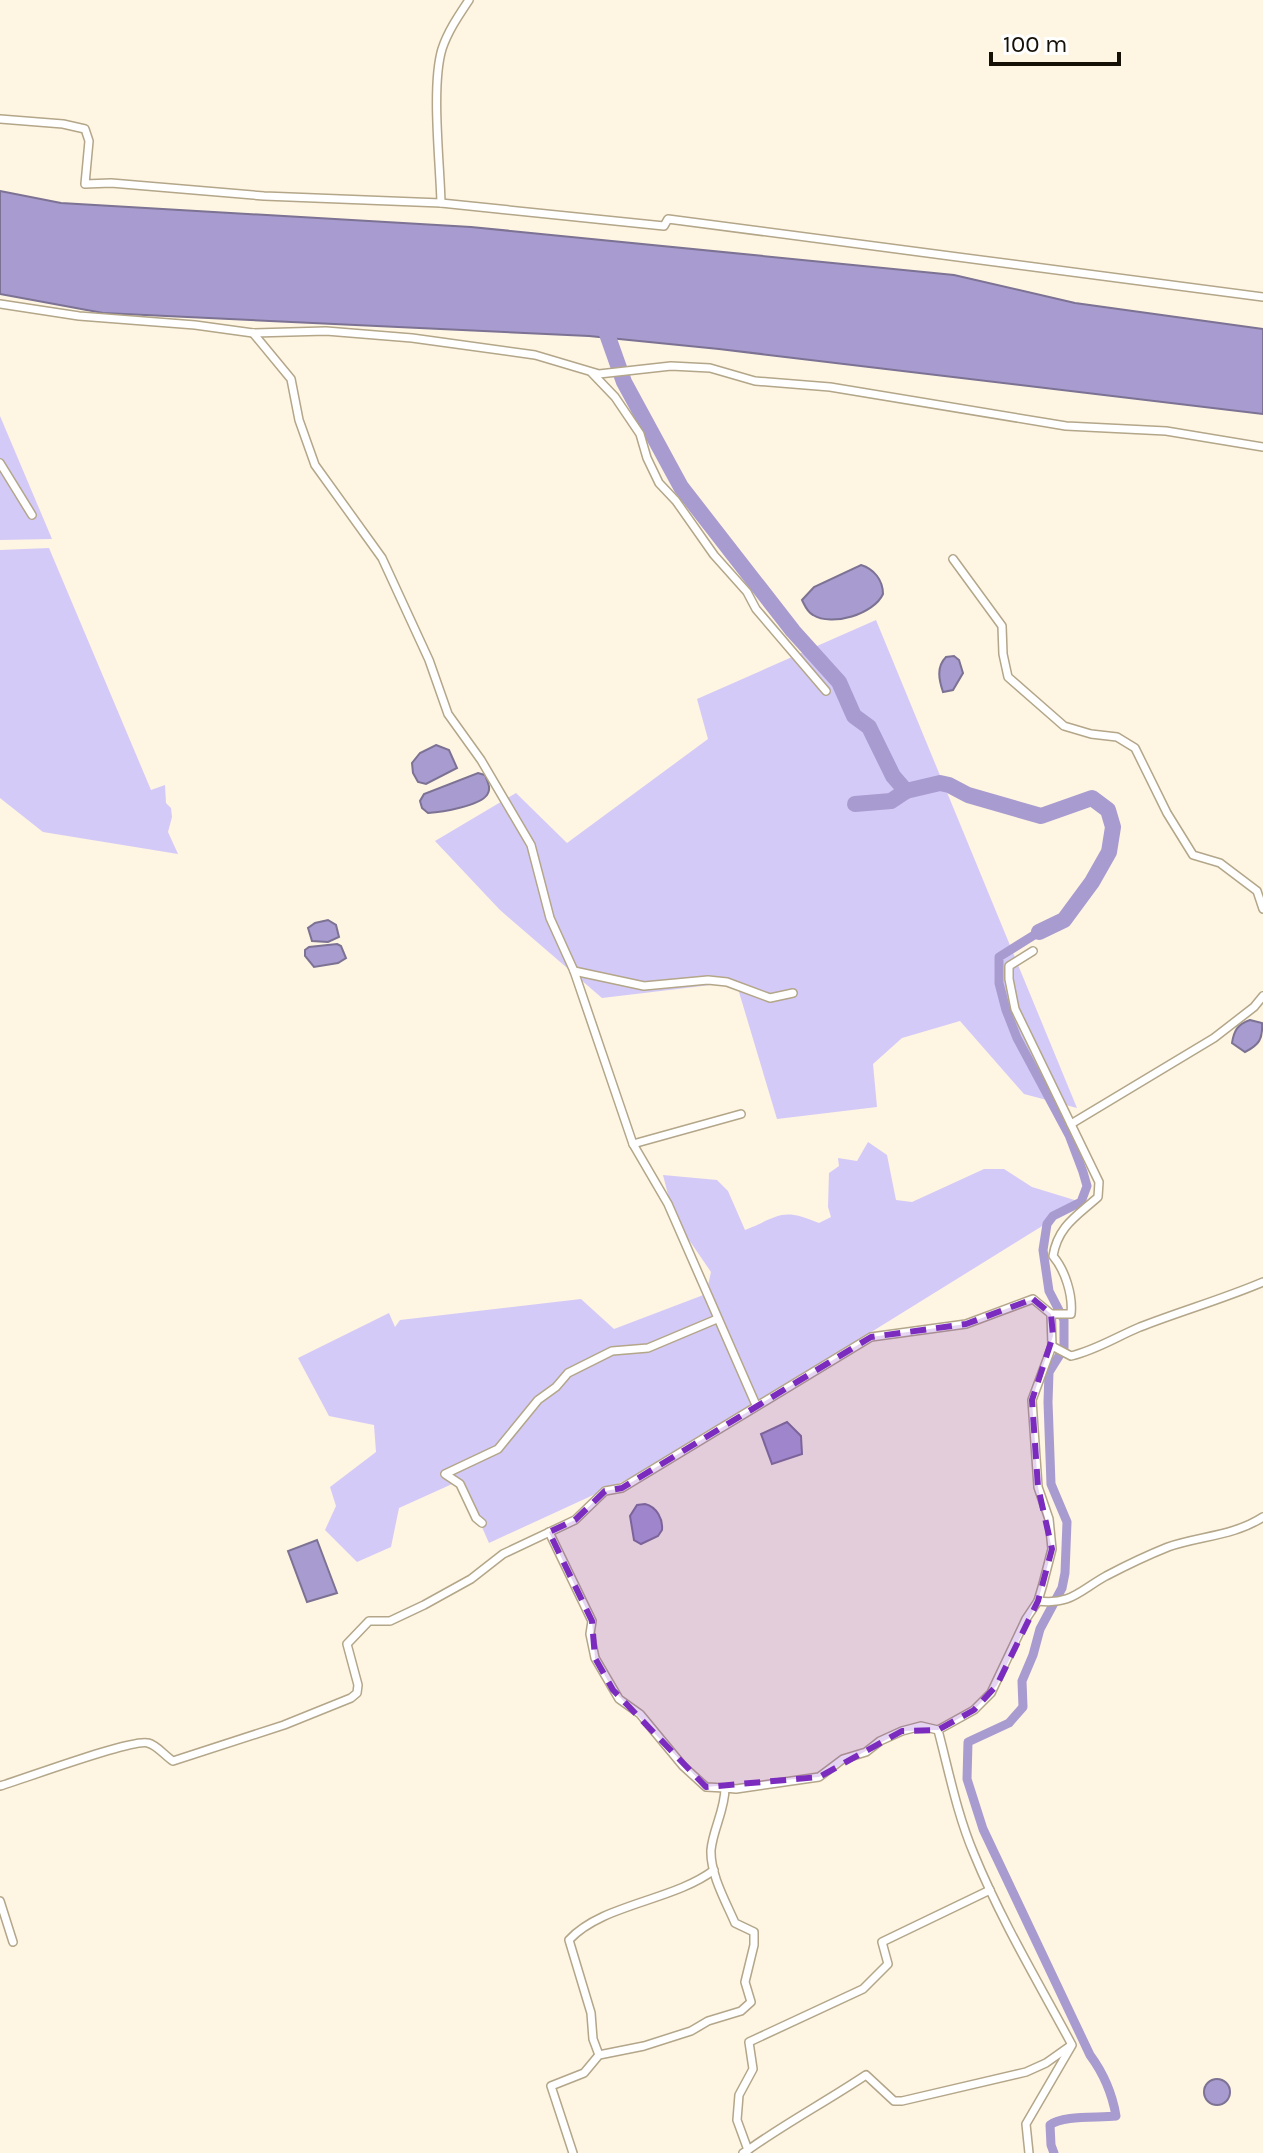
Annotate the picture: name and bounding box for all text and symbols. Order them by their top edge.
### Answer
scale bar [991,16,1119,66]
text: 100 m [1003,30,1068,58]

